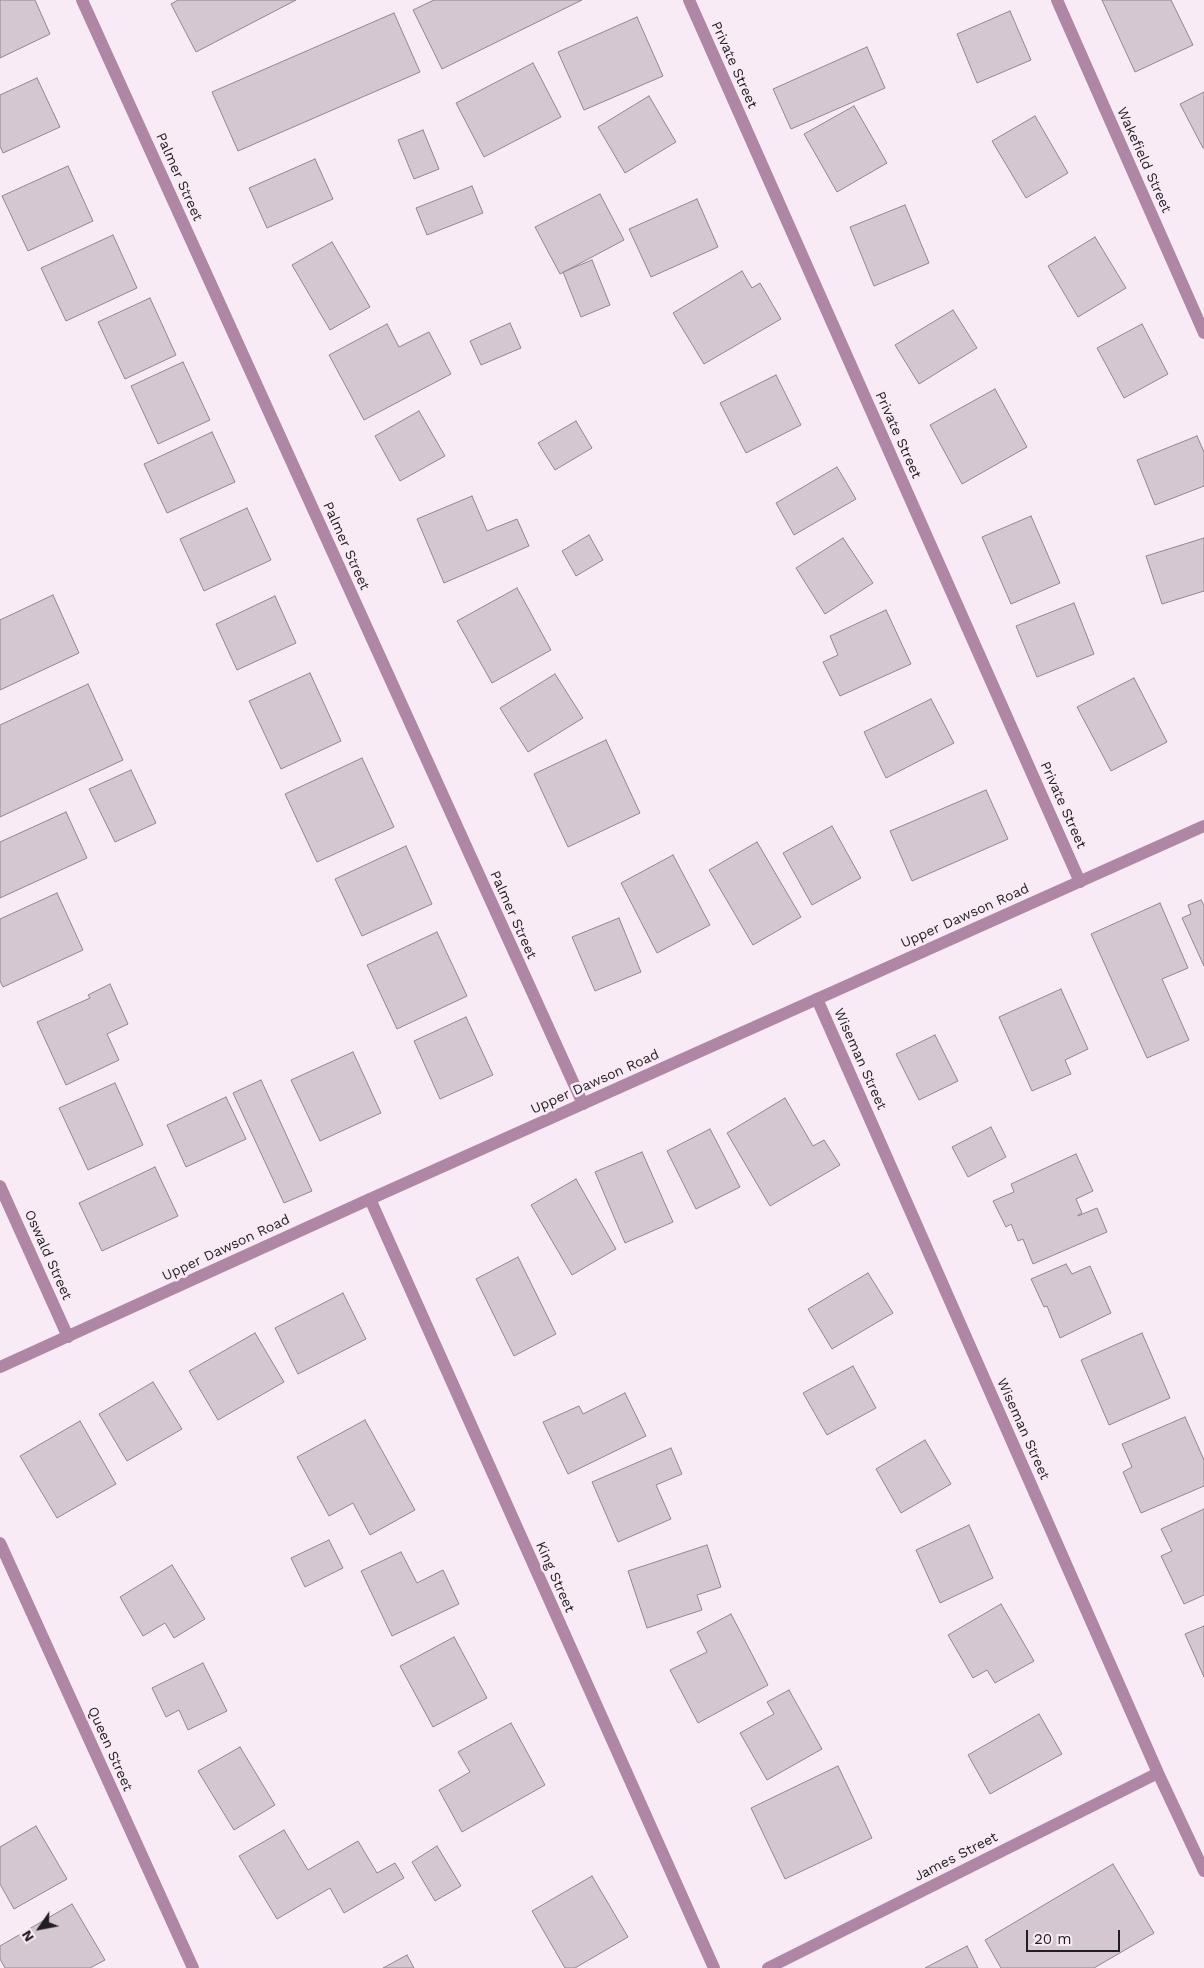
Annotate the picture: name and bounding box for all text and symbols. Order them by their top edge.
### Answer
street label: Private Street [707,19,761,111]
street label: Wakefield Street [1113,105,1175,215]
street label: Palmer Street [152,130,206,224]
street label: Private Street [871,389,925,481]
street label: Palmer Street [319,499,373,593]
street label: Private Street [1036,759,1090,851]
street label: Palmer Street [486,868,540,962]
street label: Upper Dawson Road [898,880,1032,952]
street label: Wiseman Street [830,1006,890,1112]
street label: Upper Dawson Road [528,1046,662,1118]
street label: Oswald Street [21,1207,75,1303]
street label: Upper Dawson Road [160,1211,292,1285]
street label: Wiseman Street [993,1376,1053,1482]
street label: King Street [532,1539,578,1615]
street label: Queen Street [84,1704,136,1794]
street label: James Street [912,1829,1000,1885]
north arrow [15,1903,65,1953]
scale bar [1029,1920,1123,1952]
text: N [18,1927,37,1945]
text: 20 m [1034,1930,1072,1948]

